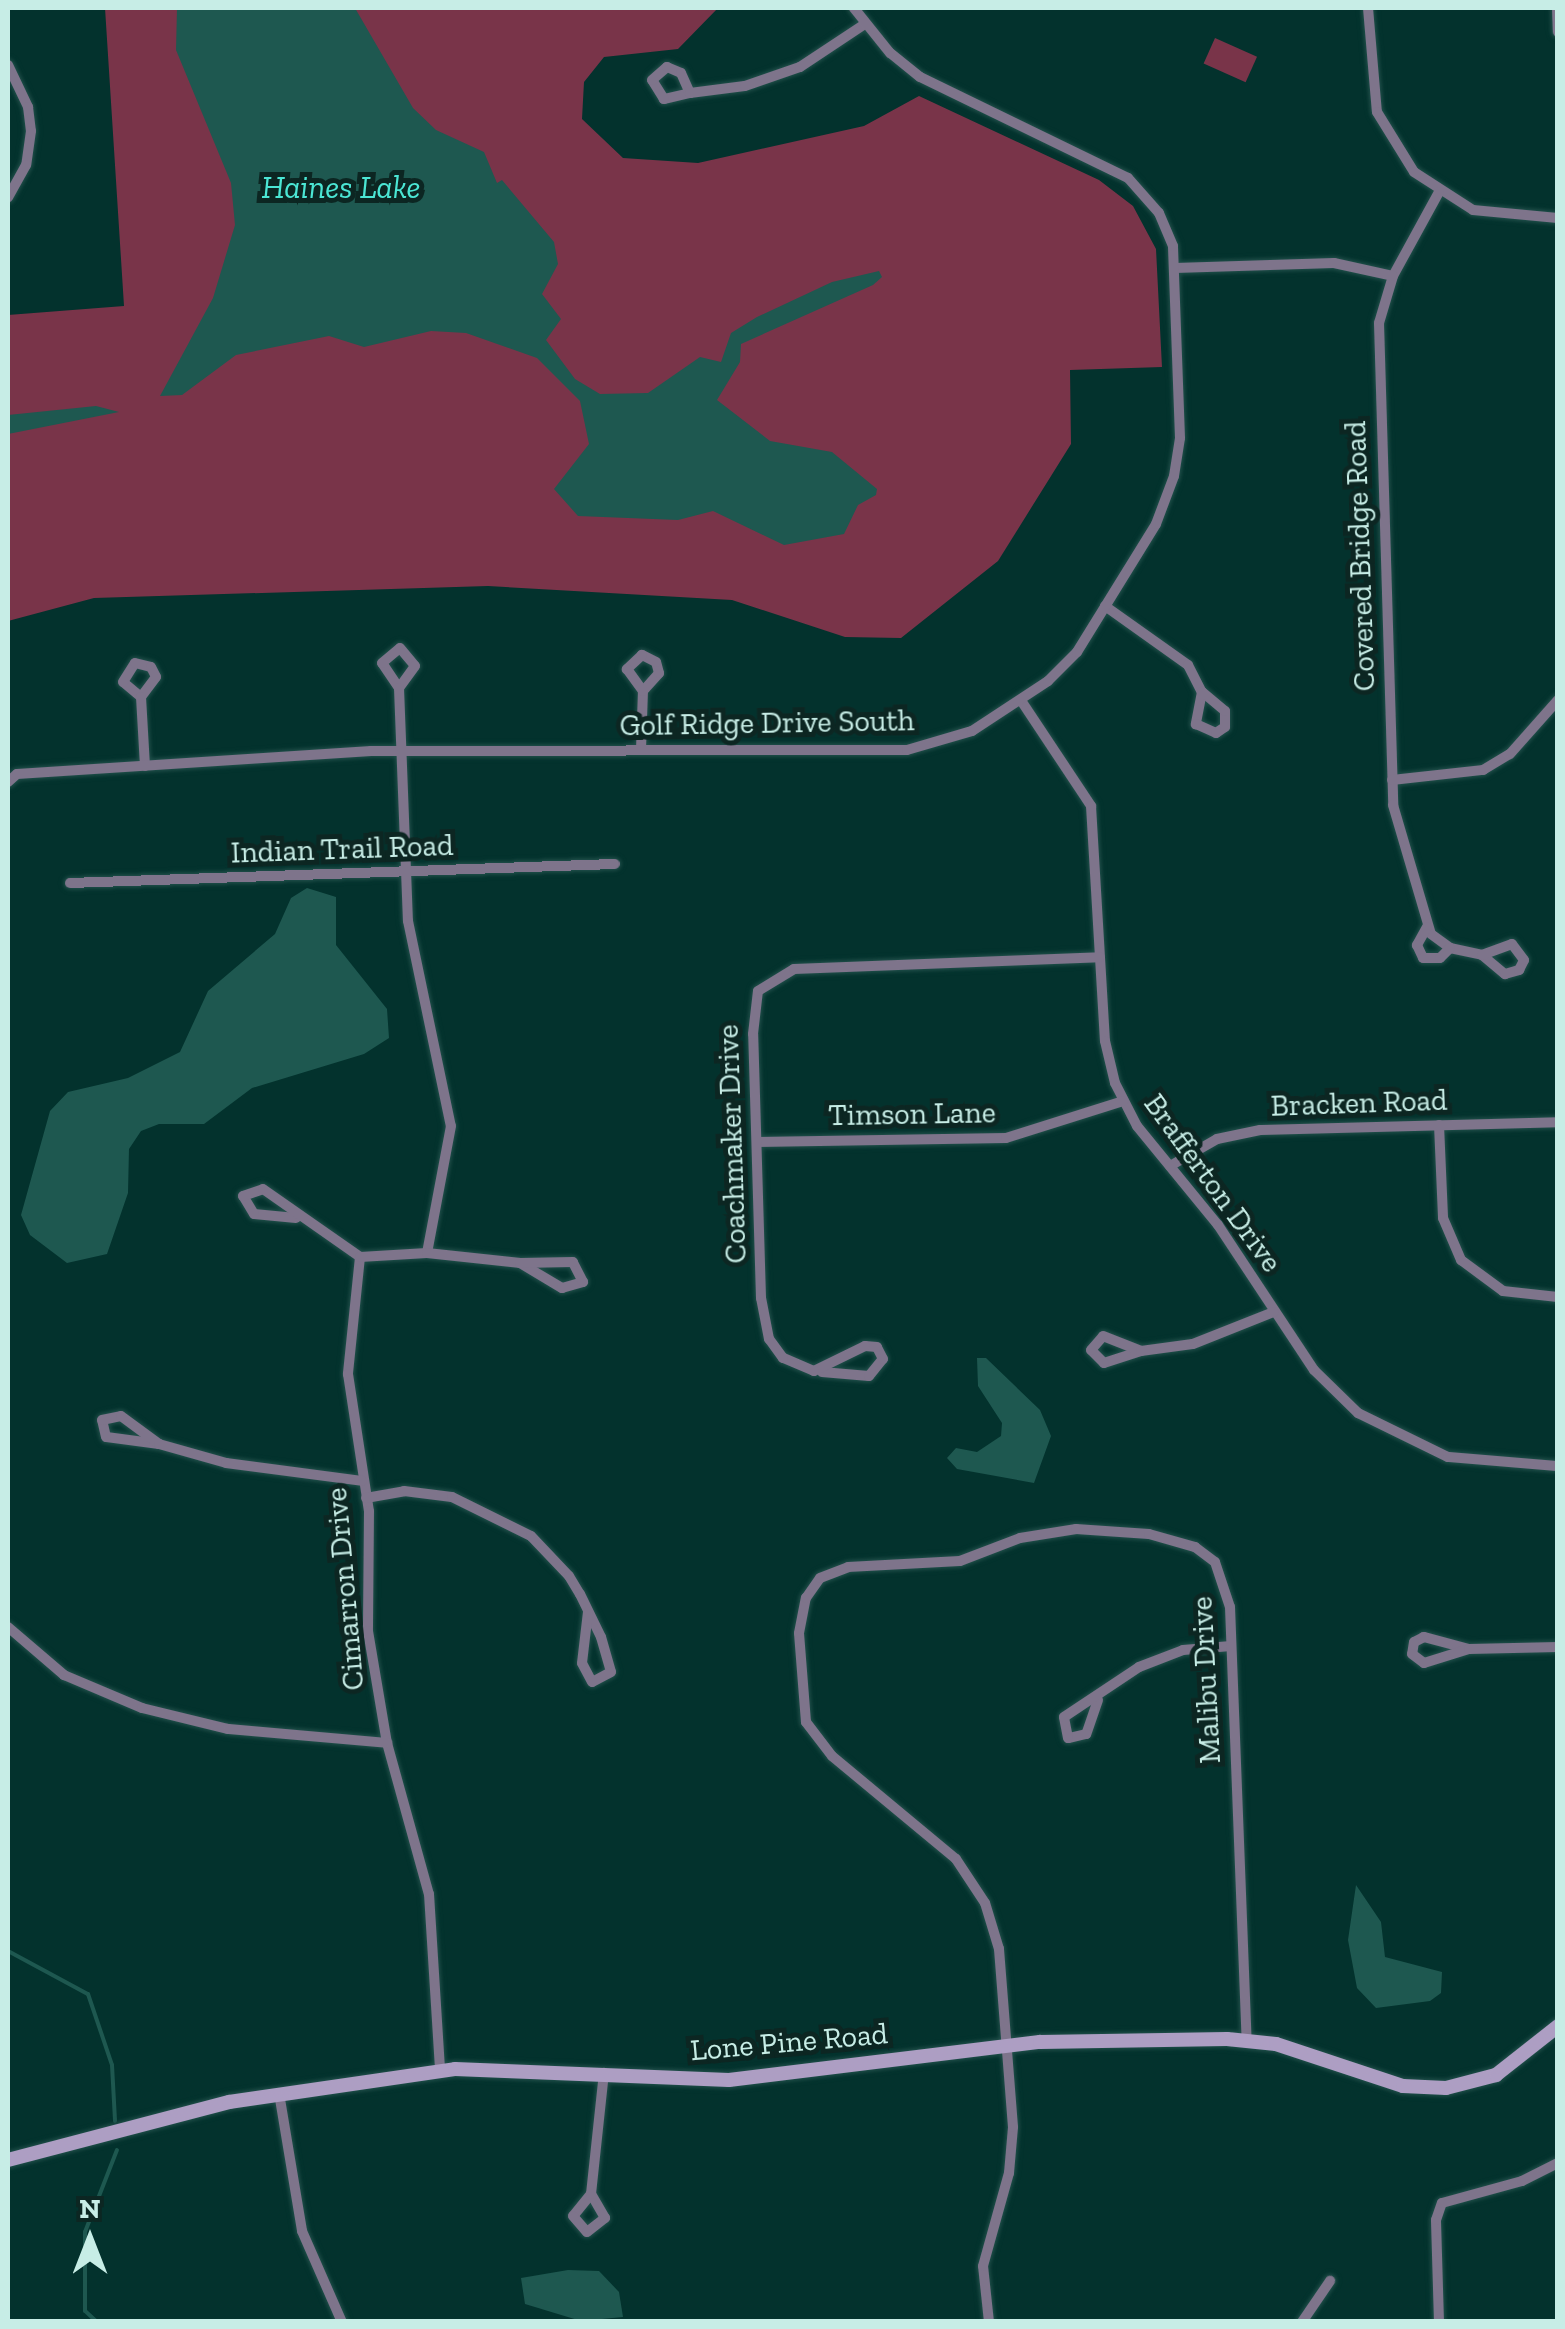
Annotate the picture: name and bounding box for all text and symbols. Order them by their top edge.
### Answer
water label: Haines Lake [261,168,421,206]
street label: Covered Bridge Road [1337,420,1383,692]
street label: Golf Ridge Drive South [619,702,915,744]
street label: Indian Trail Road [230,827,454,871]
street label: Coachmaker Drive [710,1024,754,1264]
street label: Bracken Road [1270,1082,1448,1124]
street label: Brafferton Drive [1136,1087,1290,1279]
street label: Timson Lane [828,1095,996,1133]
street label: Cimarron Drive [318,1486,372,1692]
street label: Malibu Drive [1184,1596,1228,1764]
street label: Lone Pine Road [689,2015,889,2069]
north arrow [40,2189,140,2289]
text: N [79,2192,101,2225]

